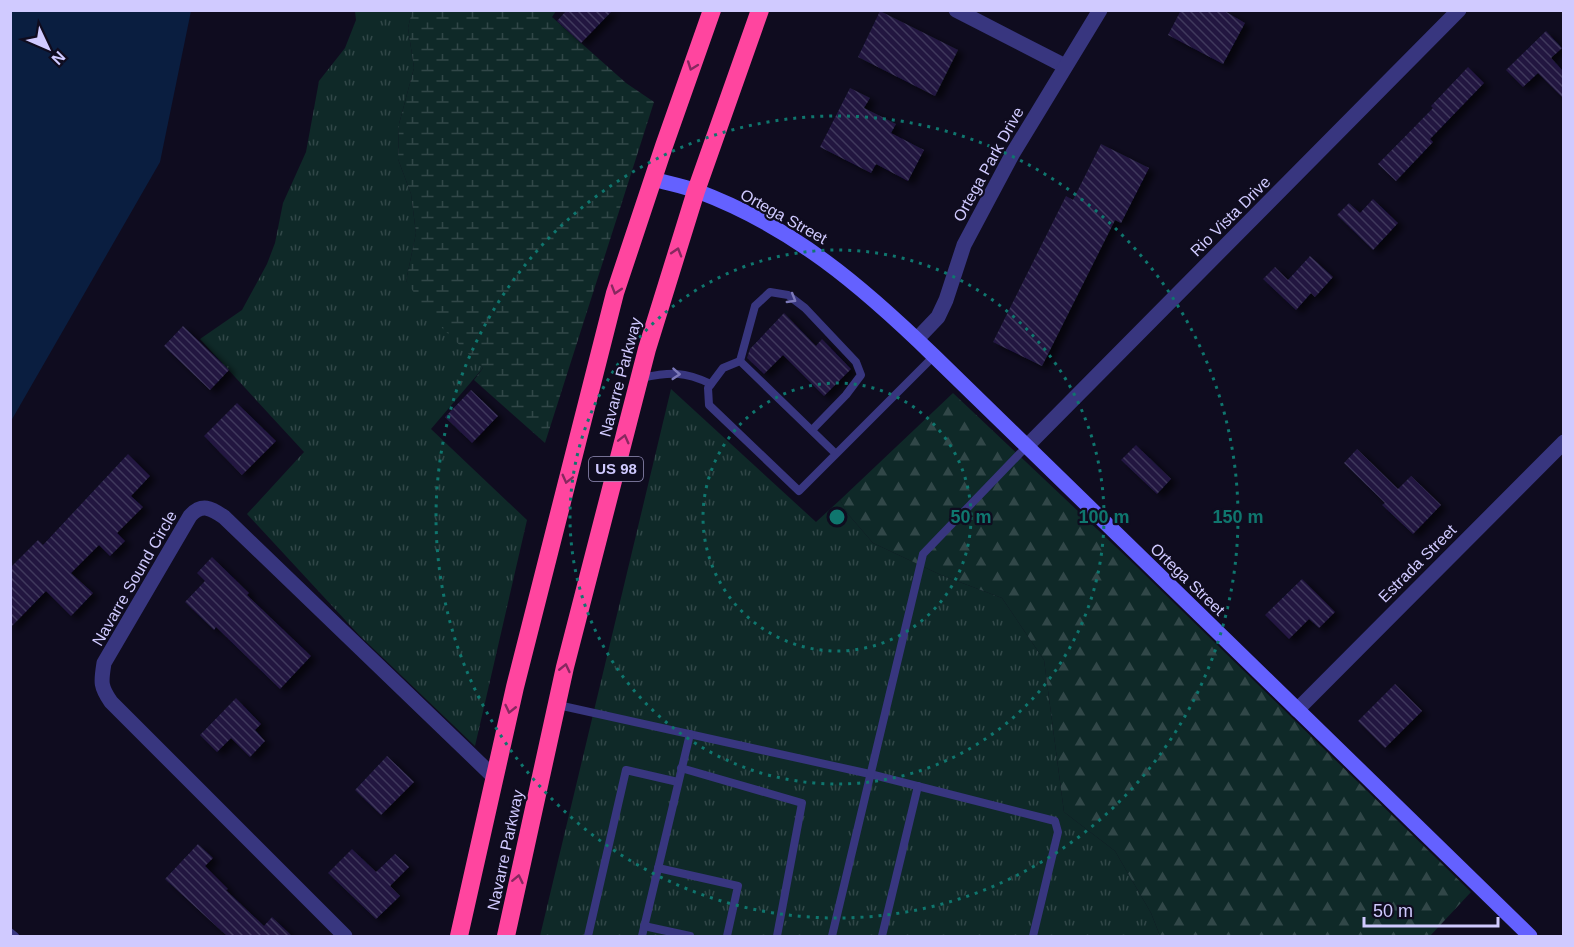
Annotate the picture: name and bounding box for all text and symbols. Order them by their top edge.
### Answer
north arrow [18,18,78,78]
text: N [48,48,69,68]
one-way arrow [687,60,700,70]
street label: Ortega Park Drive [950,104,1027,224]
street label: Rio Vista Drive [1187,173,1274,260]
street label: Ortega Street [738,186,830,247]
one-way arrow [670,247,682,257]
one-way arrow [611,284,623,295]
one-way arrow [785,292,796,303]
street label: Navarre Parkway [596,316,645,439]
one-way arrow [671,367,680,380]
one-way arrow [616,434,629,444]
road number: US 98 [589,457,643,481]
one-way arrow [561,473,574,483]
centre of rings [827,507,847,527]
text: 50 m [950,507,992,527]
text: 100 m [1078,507,1130,527]
text: 150 m [1212,507,1264,527]
street label: Navarre Sound Circle [89,508,180,649]
street label: Estrada Street [1375,521,1460,606]
street label: Ortega Street [1147,540,1229,619]
one-way arrow [557,664,570,674]
one-way arrow [505,704,518,714]
street label: Navarre Parkway [484,788,527,912]
one-way arrow [511,875,524,885]
scale bar [1364,890,1498,928]
text: 50 m [1373,901,1413,921]

